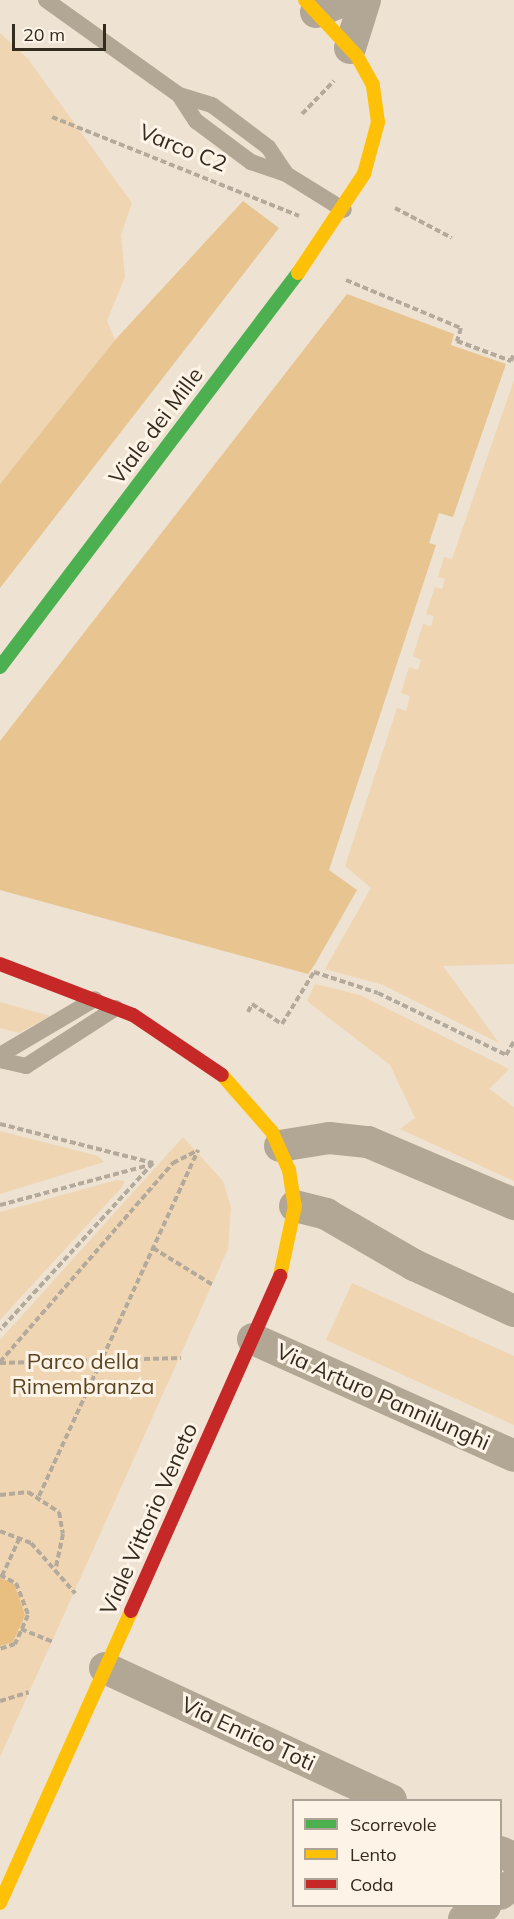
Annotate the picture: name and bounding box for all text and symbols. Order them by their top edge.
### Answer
scale bar [15,12,110,50]
text: 20 m [23,23,65,46]
street label: Varco C2 [135,118,231,178]
street label: Viale dei Mille [104,362,208,490]
street label: Via Arturo Pannilunghi [272,1338,494,1456]
park label: Parco della Rimembranza [12,1348,154,1400]
street label: Viale Vittorio Veneto [95,1419,203,1619]
street label: Via Enrico Toti [177,1691,319,1777]
legend [292,1799,502,1907]
text: Scorrevole [350,1813,437,1836]
text: Lento [350,1843,397,1866]
text: Coda [350,1873,394,1896]

